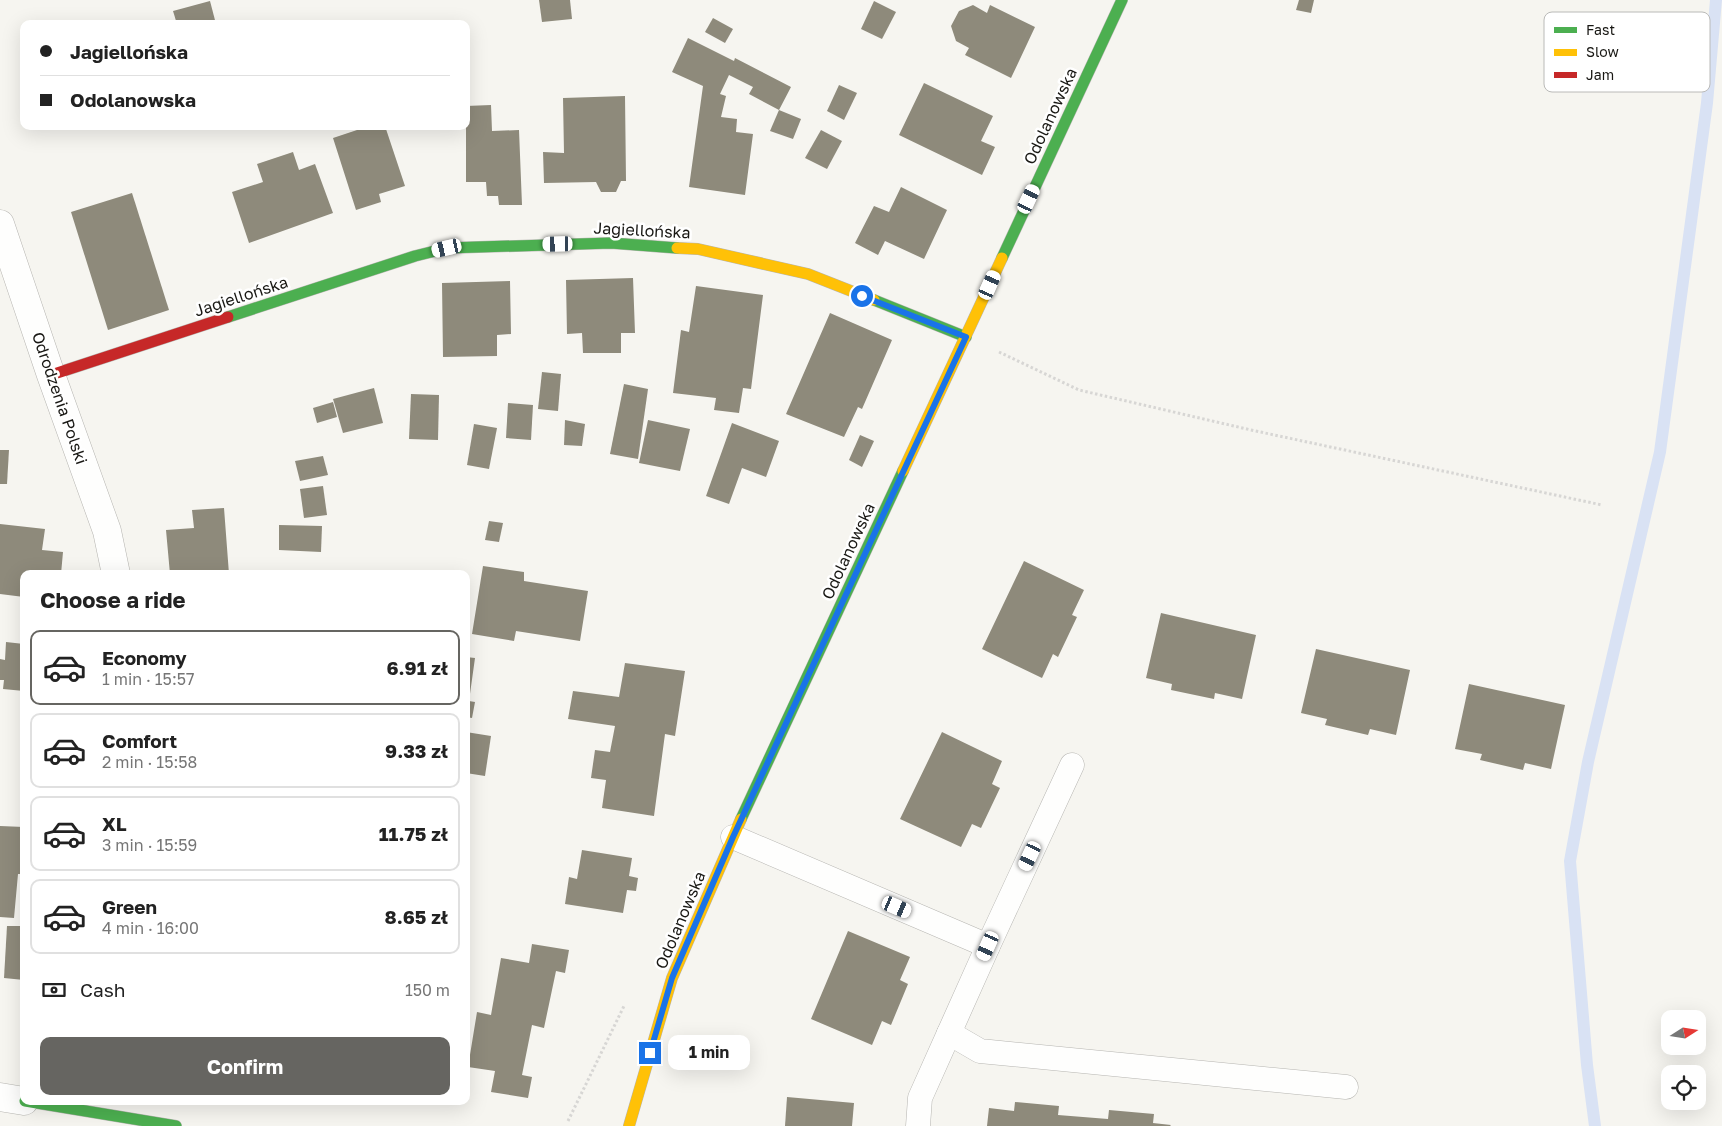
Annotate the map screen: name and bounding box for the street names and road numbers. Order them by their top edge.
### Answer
street label: Odolanowska [1019,65,1081,167]
street label: Jagiellońska [593,217,691,243]
street label: Jagiellońska [192,271,290,321]
street label: Odrodzenia Polski [28,329,92,467]
street label: Odolanowska [817,500,879,602]
street label: Odolanowska [650,868,710,972]

